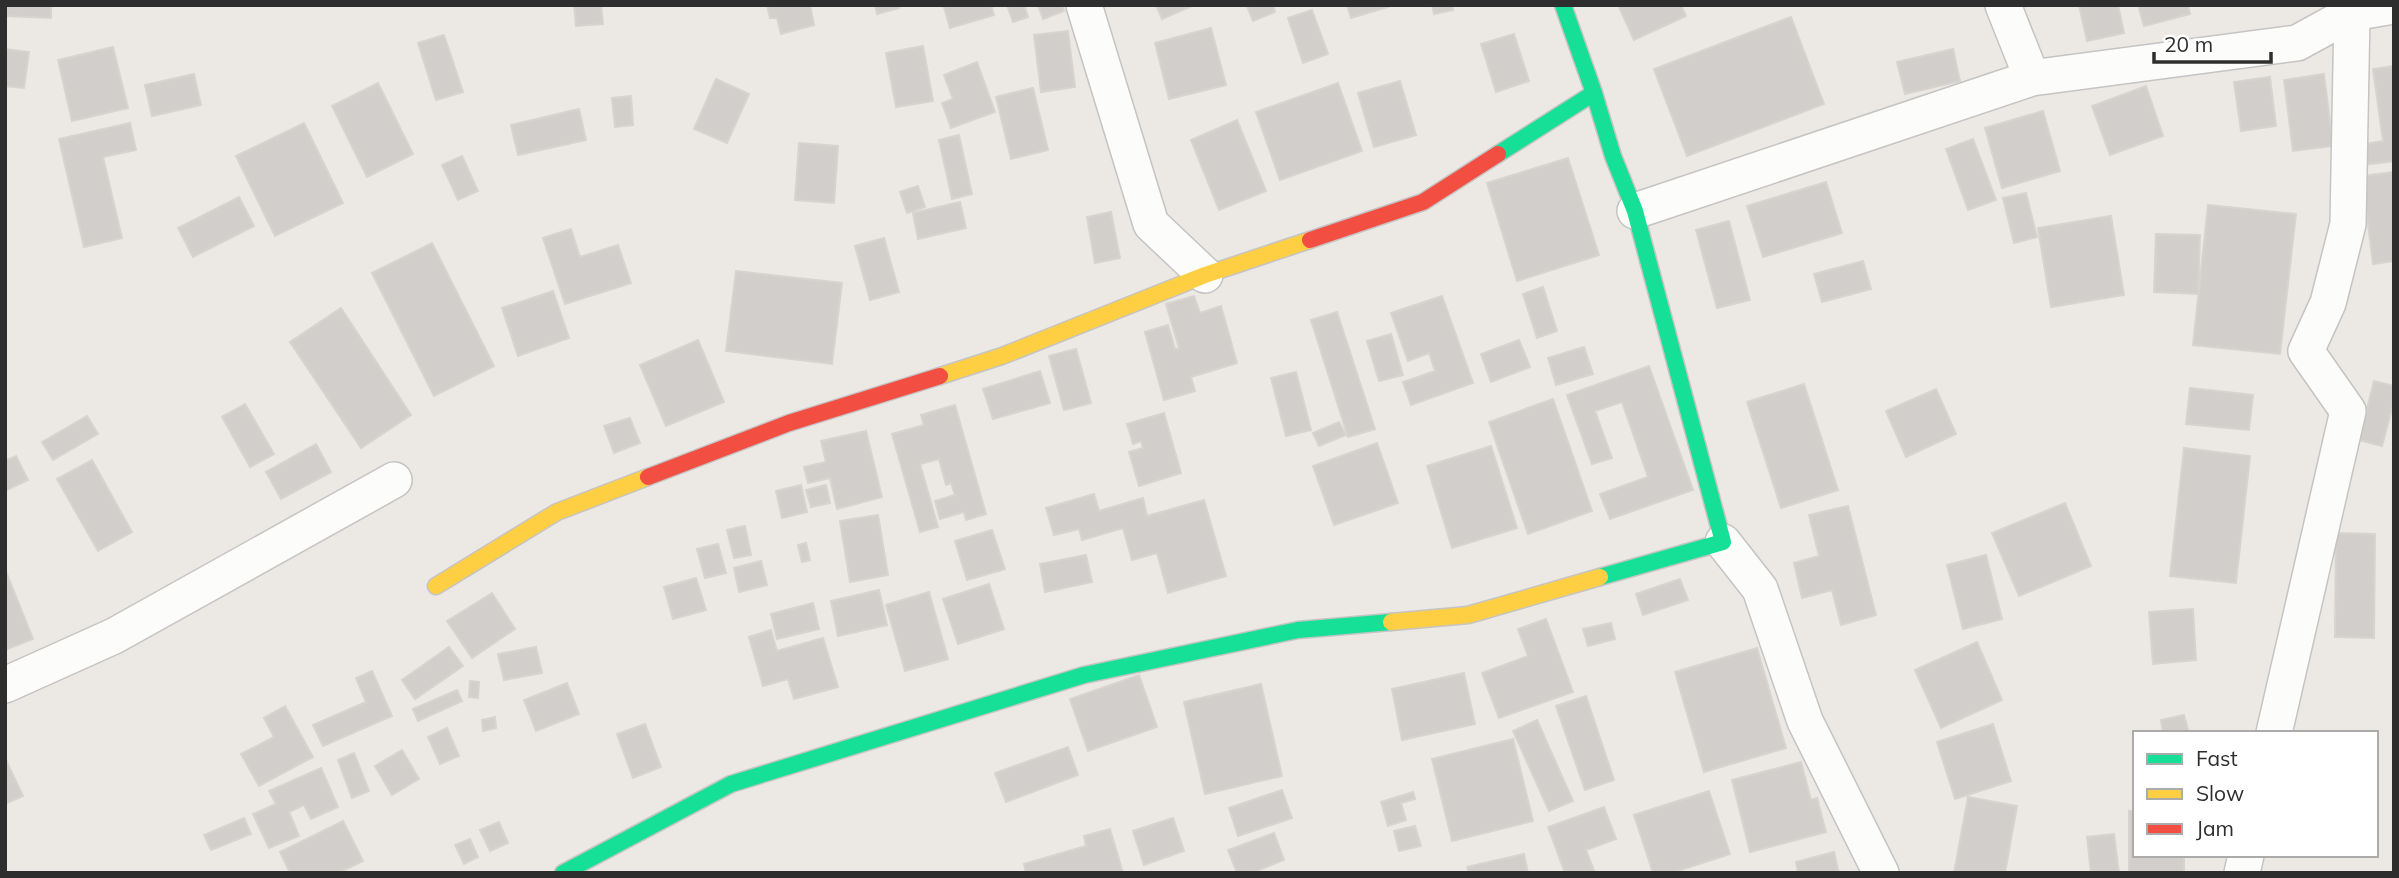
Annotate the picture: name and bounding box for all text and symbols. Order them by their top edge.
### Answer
scale bar [2154,21,2271,65]
text: 20 m [2164,31,2213,57]
legend [2133,731,2378,857]
text: Fast [2196,745,2238,771]
text: Slow [2196,780,2244,806]
text: Jam [2196,815,2234,841]

